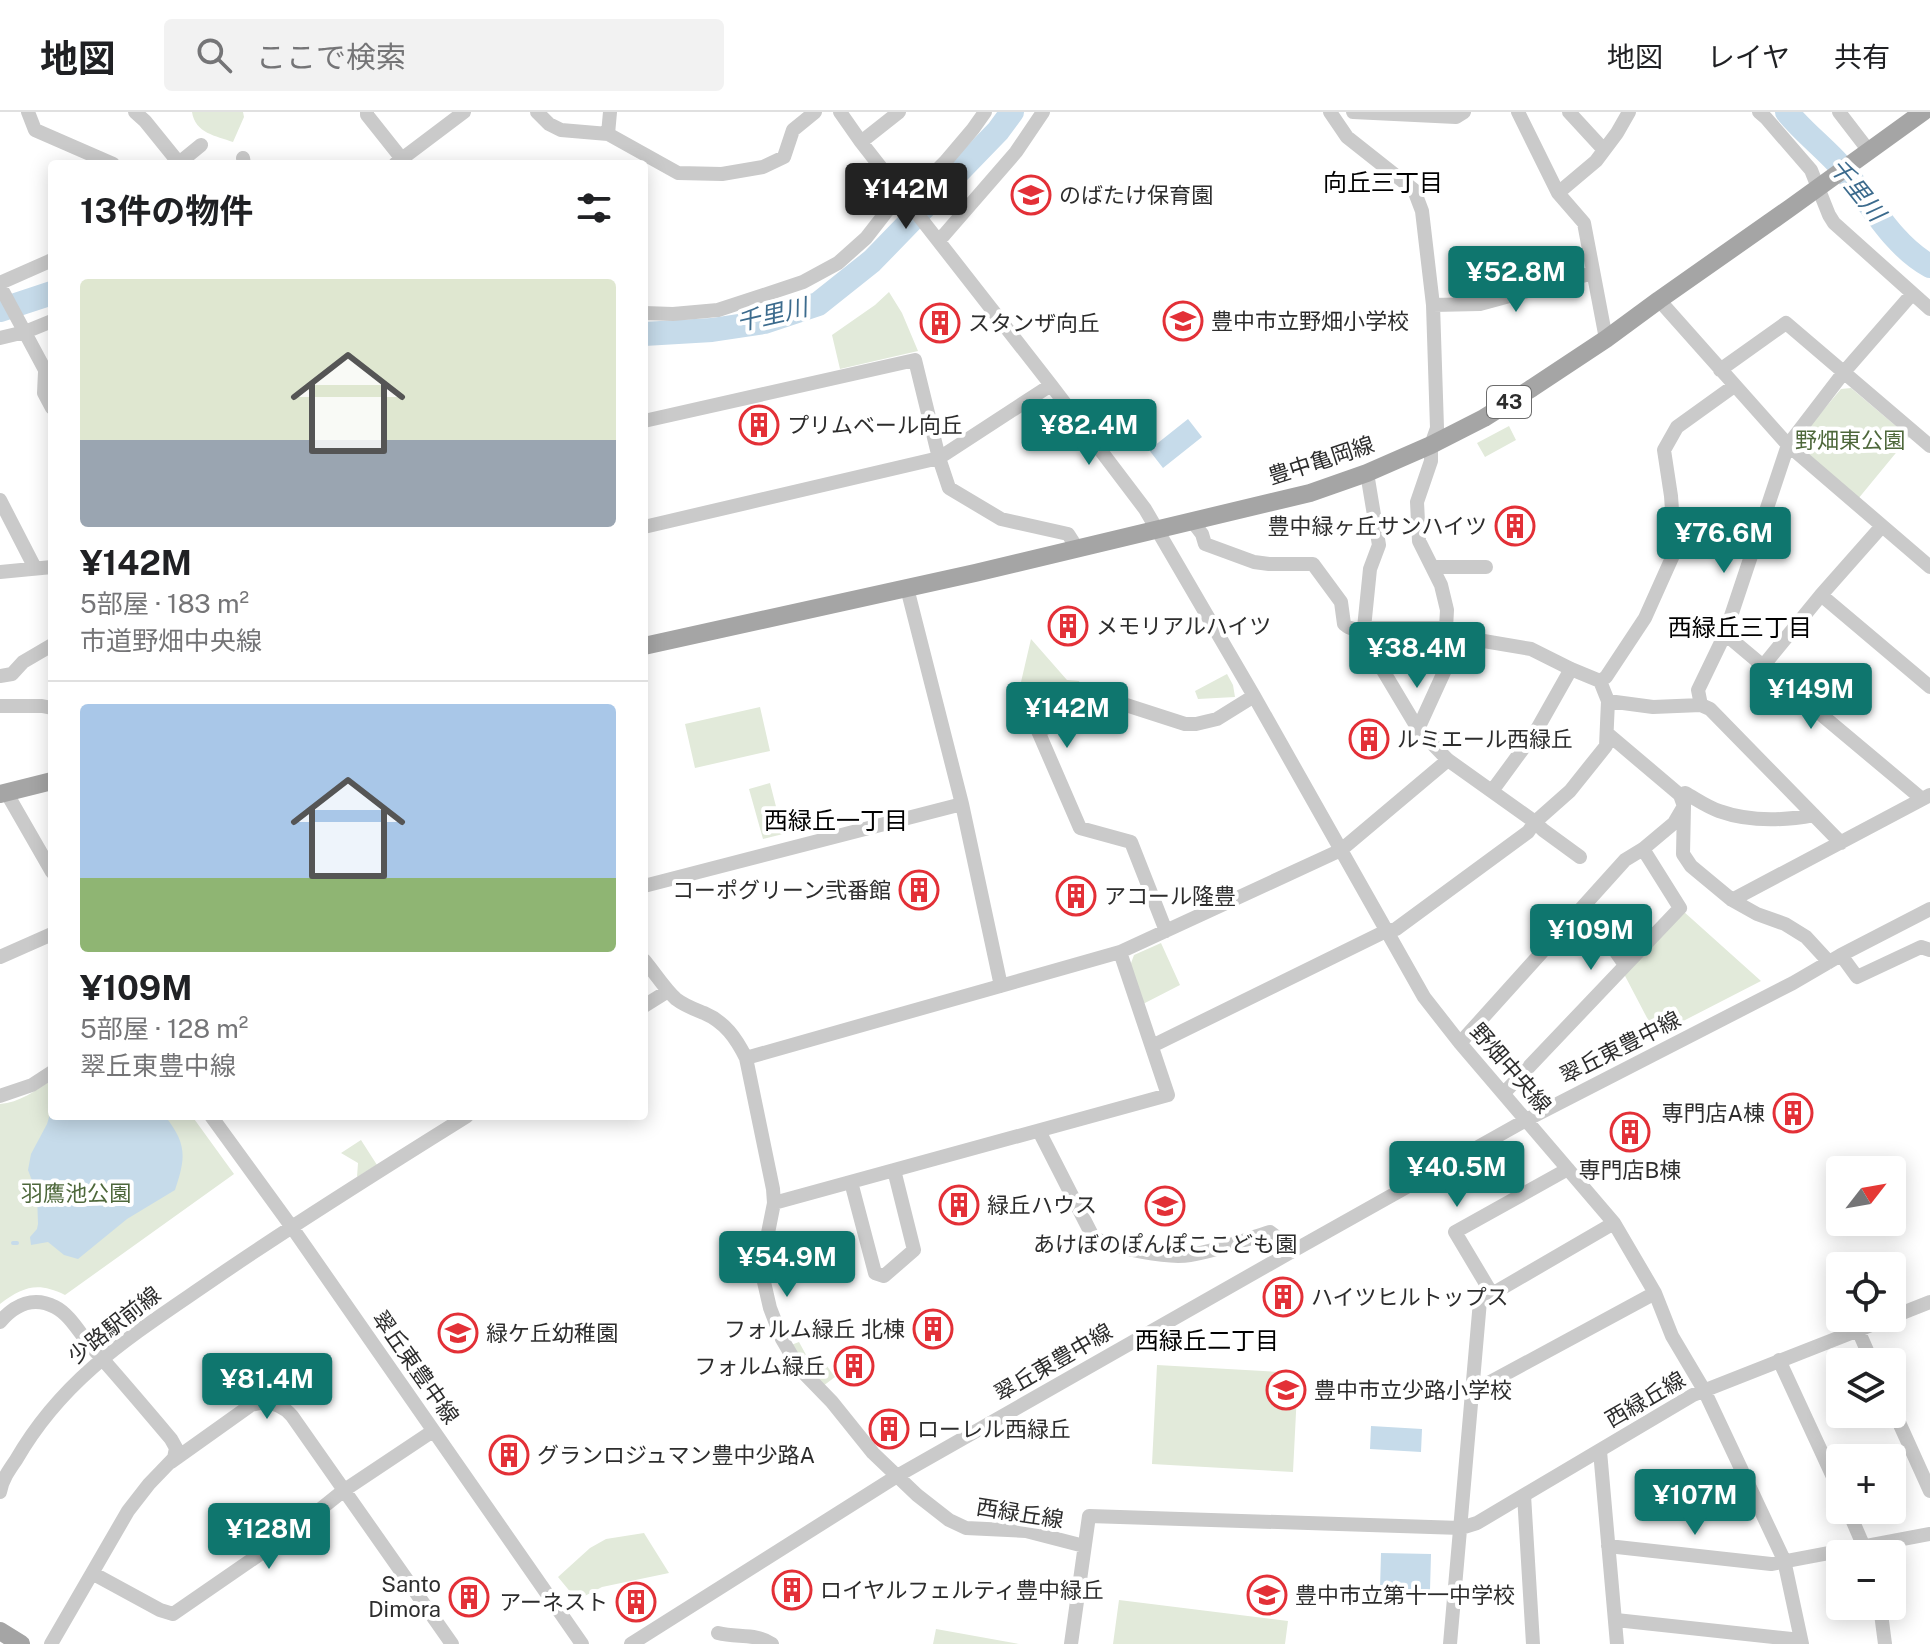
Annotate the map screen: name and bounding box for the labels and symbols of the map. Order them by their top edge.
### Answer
water label: 千里川 [1824,153,1893,228]
pin: ¥142M [850,163,962,231]
district label: 向丘三丁目 [1323,168,1443,196]
school or university icon: のばたけ保育園 [1010,174,1052,216]
place label: のばたけ保育園 [1059,182,1213,208]
pin: ¥52.8M [1451,246,1581,314]
water label: 千里川 [734,292,813,336]
school or university icon: 豊中市立野畑小学校 [1162,300,1204,342]
building icon: スタンザ向丘 [919,302,961,344]
place label: 豊中市立野畑小学校 [1211,308,1409,334]
place label: スタンザ向丘 [968,310,1100,336]
road number: 43 [1487,386,1531,418]
pin: ¥82.4M [1024,399,1154,467]
building icon: プリムベール向丘 [738,404,780,446]
place label: プリムベール向丘 [787,412,963,438]
park label: 野畑東公園 [1795,427,1905,453]
street label: 豊中亀岡線 [1265,431,1377,489]
building icon: 豊中緑ヶ丘サンハイツ [1494,505,1536,547]
pin: ¥76.6M [1659,507,1789,575]
place label: 豊中緑ヶ丘サンハイツ [1267,513,1487,539]
building icon: メモリアルハイツ [1047,605,1089,647]
place label: メモリアルハイツ [1096,613,1271,639]
district label: 西緑丘三丁目 [1668,613,1812,641]
pin: ¥38.4M [1352,622,1482,690]
pin: ¥149M [1755,663,1867,731]
pin: ¥142M [1011,682,1123,750]
building icon: ルミエール西緑丘 [1348,718,1390,760]
place label: ルミエール西緑丘 [1397,726,1573,752]
district label: 西緑丘一丁目 [764,806,908,834]
building icon: コーポグリーン弐番館 [898,869,940,911]
building icon: アコール隆豊 [1055,875,1097,917]
place label: コーポグリーン弐番館 [672,877,891,903]
place label: アコール隆豊 [1104,883,1236,909]
pin: ¥109M [1535,904,1647,972]
street label: 翠丘東豊中線 [1555,1005,1685,1089]
street label: 野畑中央線 [1465,1018,1557,1118]
building icon: 専門店A棟 [1772,1092,1814,1134]
place label: 専門店A棟 [1661,1100,1765,1126]
building icon: 専門店B棟 [1609,1111,1651,1153]
pin: ¥40.5M [1392,1141,1522,1209]
north arrow [1826,1156,1906,1236]
place label: 専門店B棟 [1579,1157,1681,1183]
park label: 羽鷹池公園 [21,1180,131,1206]
building icon: 緑丘ハウス [938,1184,980,1226]
school or university icon: あけぼのぽんぽここども園 [1144,1185,1186,1227]
place label: 緑丘ハウス [987,1192,1097,1218]
pin: ¥54.9M [722,1231,852,1299]
place label: あけぼのぽんぽここども園 [1033,1231,1297,1257]
building icon: ハイツヒルトップス [1262,1276,1304,1318]
street label: 少路駅前線 [63,1281,165,1369]
place label: ハイツヒルトップス [1311,1284,1509,1310]
street label: 翠丘東豊中線 [367,1305,465,1429]
building icon: フォルム緑丘 北棟 [912,1308,954,1350]
school or university icon: 緑ケ丘幼稚園 [437,1312,479,1354]
place label: フォルム緑丘 北棟 [724,1316,905,1342]
street label: 翠丘東豊中線 [989,1318,1117,1406]
place label: 緑ケ丘幼稚園 [486,1320,618,1346]
district label: 西緑丘二丁目 [1135,1326,1279,1354]
building icon: フォルム緑丘 [833,1345,875,1387]
pin: ¥81.4M [202,1353,332,1421]
place label: フォルム緑丘 [694,1353,826,1379]
street label: 西緑丘線 [1600,1366,1690,1432]
school or university icon: 豊中市立少路小学校 [1265,1369,1307,1411]
place label: 豊中市立少路小学校 [1314,1377,1512,1403]
building icon: ローレル西緑丘 [868,1408,910,1450]
place label: ローレル西緑丘 [917,1416,1071,1442]
building icon: グランロジュマン豊中少路A [488,1434,530,1476]
place label: グランロジュマン豊中少路A [537,1442,815,1468]
pin: ¥107M [1639,1469,1751,1537]
street label: 西緑丘線 [975,1493,1065,1533]
pin: ¥128M [213,1503,325,1571]
building icon: ロイヤルフェルティ豊中緑丘 [771,1569,813,1611]
place label: Santo Dimora [368,1571,441,1622]
school or university icon: 豊中市立第十一中学校 [1246,1574,1288,1616]
building icon: Santo Dimora [448,1576,490,1618]
place label: ロイヤルフェルティ豊中緑丘 [820,1577,1104,1603]
building icon: アーネスト [615,1581,657,1623]
place label: 豊中市立第十一中学校 [1295,1582,1515,1608]
place label: アーネスト [499,1589,608,1615]

